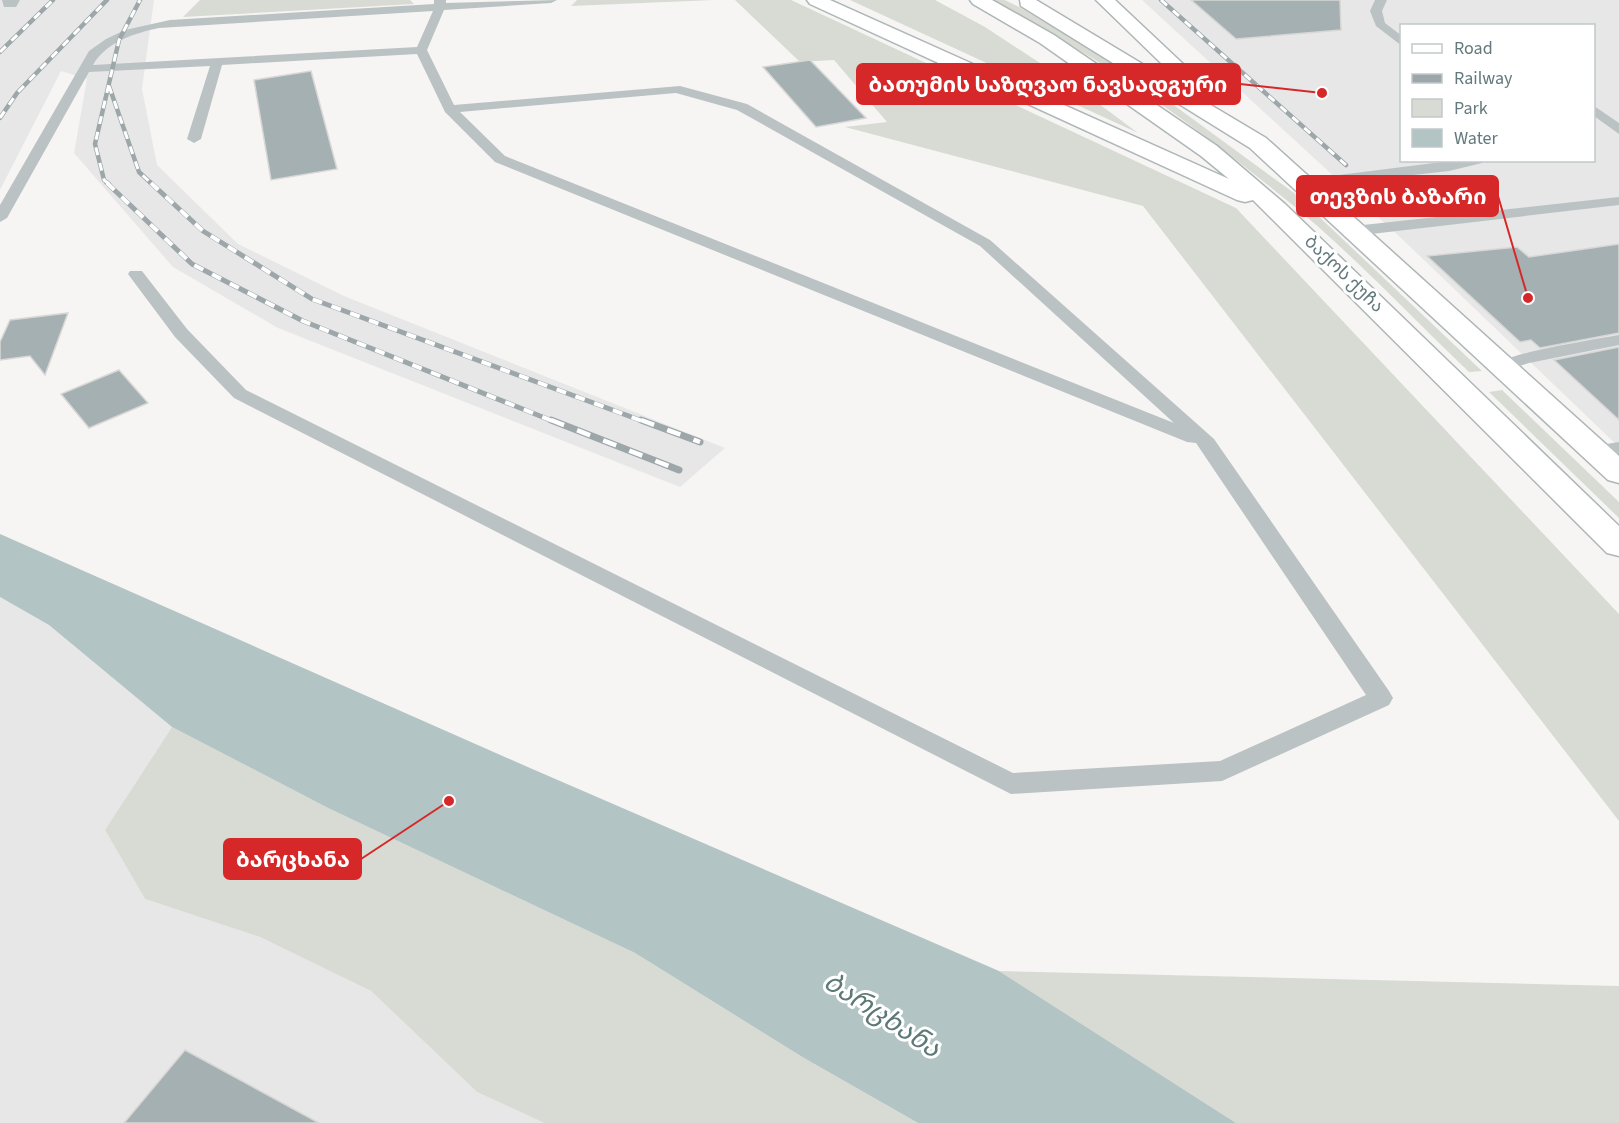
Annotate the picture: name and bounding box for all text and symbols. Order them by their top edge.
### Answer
legend [1400,24,1595,162]
text: Road [1454,36,1493,61]
callout: ბათუმის საზღვაო ნავსადგური [857,64,1240,104]
text: Railway [1454,66,1513,91]
text: ბათუმის საზღვაო ნავსადგური [869,69,1227,101]
text: Park [1454,96,1488,121]
text: Water [1454,126,1498,151]
callout: თევზის ბაზარი [1297,176,1498,216]
text: თევზის ბაზარი [1309,181,1487,213]
street label: ბაქოს ქუჩა [1299,230,1389,318]
callout: ბარცხანა [224,839,361,879]
text: ბარცხანა [236,844,350,876]
water label: ბარცხანა [816,962,949,1068]

